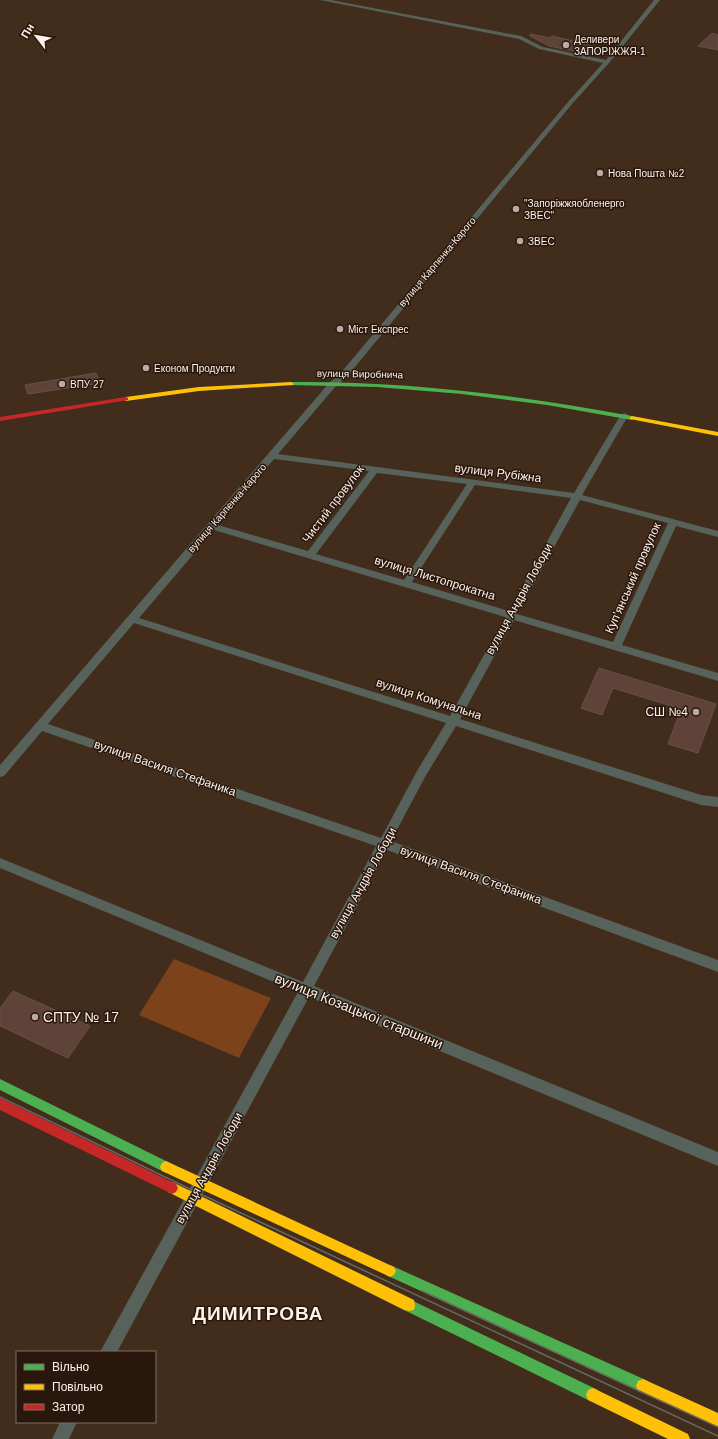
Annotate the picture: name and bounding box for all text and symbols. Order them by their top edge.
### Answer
north arrow [16,16,56,56]
text: Пн [19,22,36,40]
place label: Деливери ЗАПОРІЖЖЯ-1 [574,34,646,57]
marker: Деливери ЗАПОРІЖЖЯ-1 [561,40,571,50]
marker: Нова Пошта №2 [595,168,605,178]
place label: Нова Пошта №2 [608,168,685,179]
place label: "Запоріжжяобленерго ЗВЕС" [524,198,625,221]
marker: "Запоріжжяобленерго ЗВЕС" [511,204,521,214]
street label: вулиця Карпенка-Карого [396,215,478,309]
marker: ЗВЕС [515,236,525,246]
place label: ЗВЕС [528,236,555,247]
marker: Мiст Експрес [335,324,345,334]
place label: Мiст Експрес [348,324,409,335]
marker: Економ Продукти [141,363,151,373]
place label: Економ Продукти [154,363,235,374]
street label: вулиця Виробнича [317,368,404,380]
marker: ВПУ 27 [57,379,67,389]
place label: ВПУ 27 [70,379,105,390]
street label: вулиця Карпенка-Карого [186,461,269,554]
street label: вулиця Рубіжна [454,461,542,485]
street label: Чистий провулок [299,462,367,546]
street label: Куп’янський провулок [602,520,664,636]
street label: вулиця Андрія Лободи [483,541,555,657]
street label: вулиця Листопрокатна [373,553,497,603]
street label: вулиця Комунальна [374,675,484,723]
place label: СШ №4 [645,705,688,719]
marker: СШ №4 [691,707,701,717]
street label: вулиця Василя Стефаника [92,737,238,799]
street label: вулиця Андрія Лободи [327,825,399,941]
street label: вулиця Василя Стефаника [398,843,544,907]
street label: вулиця Козацької старшини [273,970,445,1052]
place label: СПТУ № 17 [43,1009,119,1025]
marker: СПТУ № 17 [30,1012,40,1022]
street label: вулиця Андрія Лободи [173,1110,245,1226]
district label: ДИМИТРОВА [193,1303,323,1324]
legend [16,1351,156,1423]
text: Вільно [52,1360,90,1374]
text: Повільно [52,1380,103,1394]
text: Затор [52,1400,85,1414]

